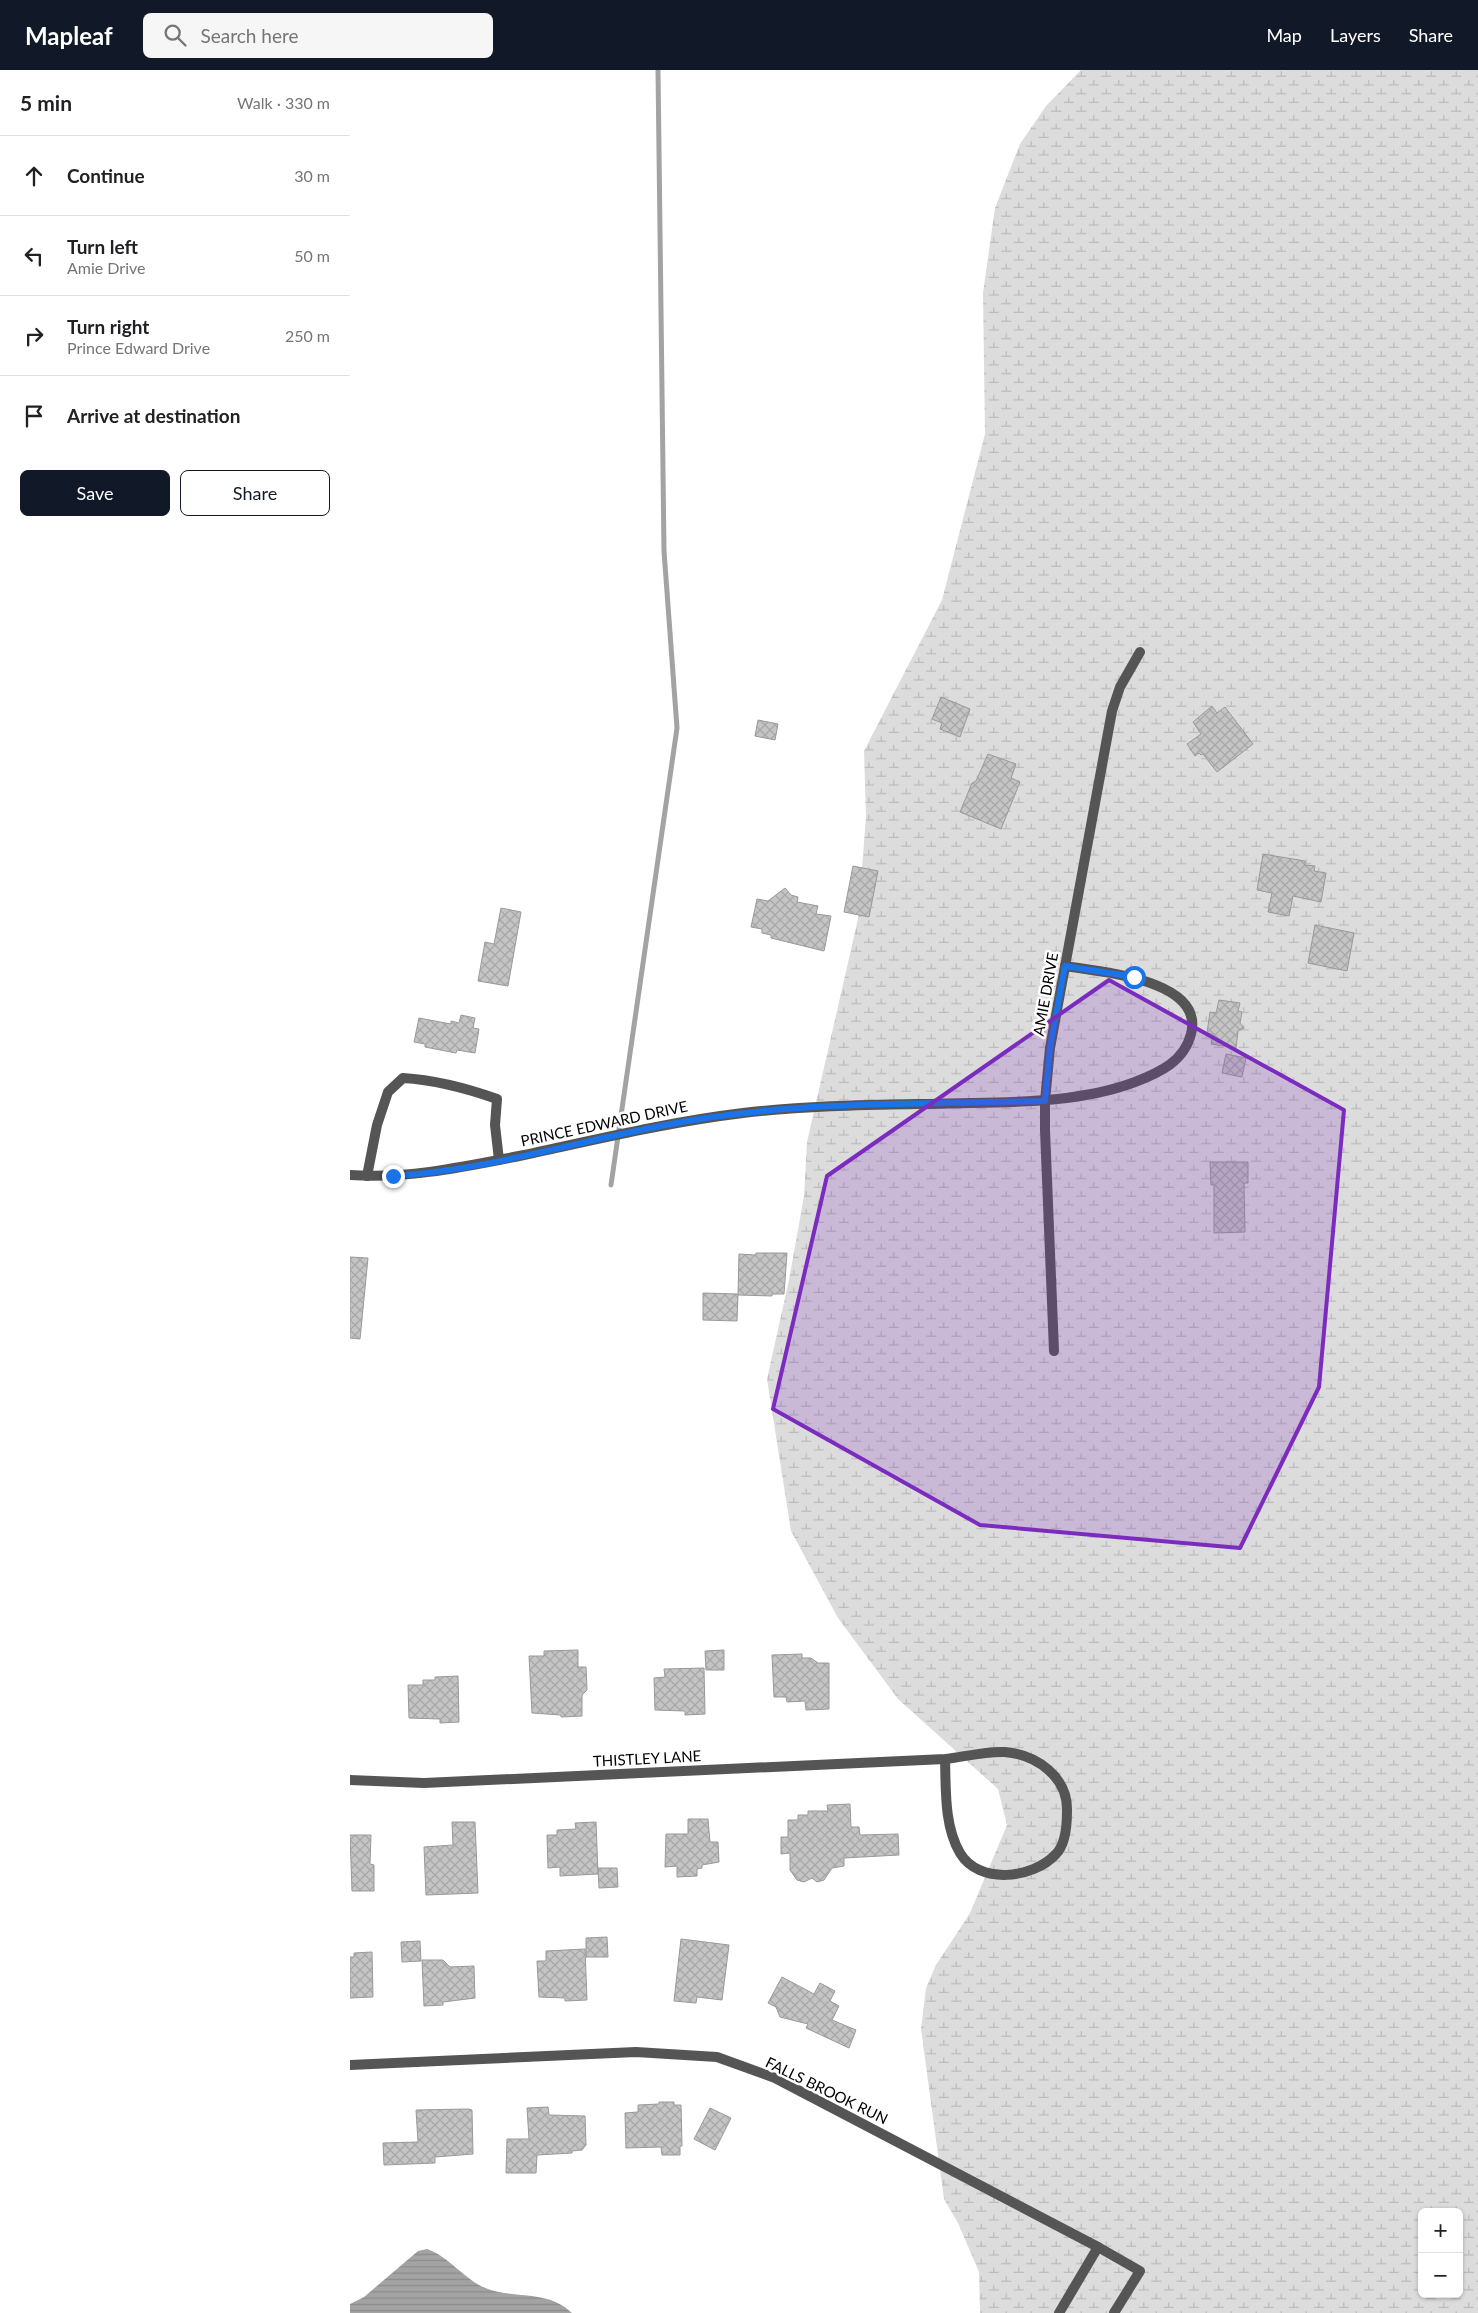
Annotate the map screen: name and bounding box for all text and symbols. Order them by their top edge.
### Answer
search box [143,13,493,58]
text: Mapleaf [25,21,113,50]
icon: search [161,21,189,49]
text: Search here [201,24,299,47]
text: Map [1266,24,1302,46]
text: Layers [1330,24,1381,46]
text: Share [1409,24,1453,46]
text: 5 min [20,90,72,115]
text: Walk · 330 m [237,93,330,112]
icon: ahead [20,162,48,190]
text: Continue [67,164,145,187]
text: 30 m [294,166,330,185]
text: Turn left [67,235,138,258]
icon: left [20,242,48,270]
text: 50 m [294,246,330,265]
text: Amie Drive [67,258,146,277]
text: Turn right [67,315,149,338]
icon: right [20,322,48,350]
text: 250 m [285,326,330,345]
text: Prince Edward Drive [67,338,210,357]
icon: arrive [20,402,48,430]
text: Arrive at destination [67,404,240,427]
button: Save [20,470,170,516]
button: Share [180,470,330,516]
street label: AMIE DRIVE [1029,951,1061,1037]
route start [1123,966,1146,989]
street label: PRINCE EDWARD DRIVE [519,1097,689,1149]
route end [382,1165,405,1188]
street label: THISTLEY LANE [592,1746,702,1770]
street label: FALLS BROOK RUN [763,2053,891,2127]
map controls [1418,2208,1463,2298]
button: + [1418,2208,1463,2253]
button: − [1418,2253,1463,2298]

